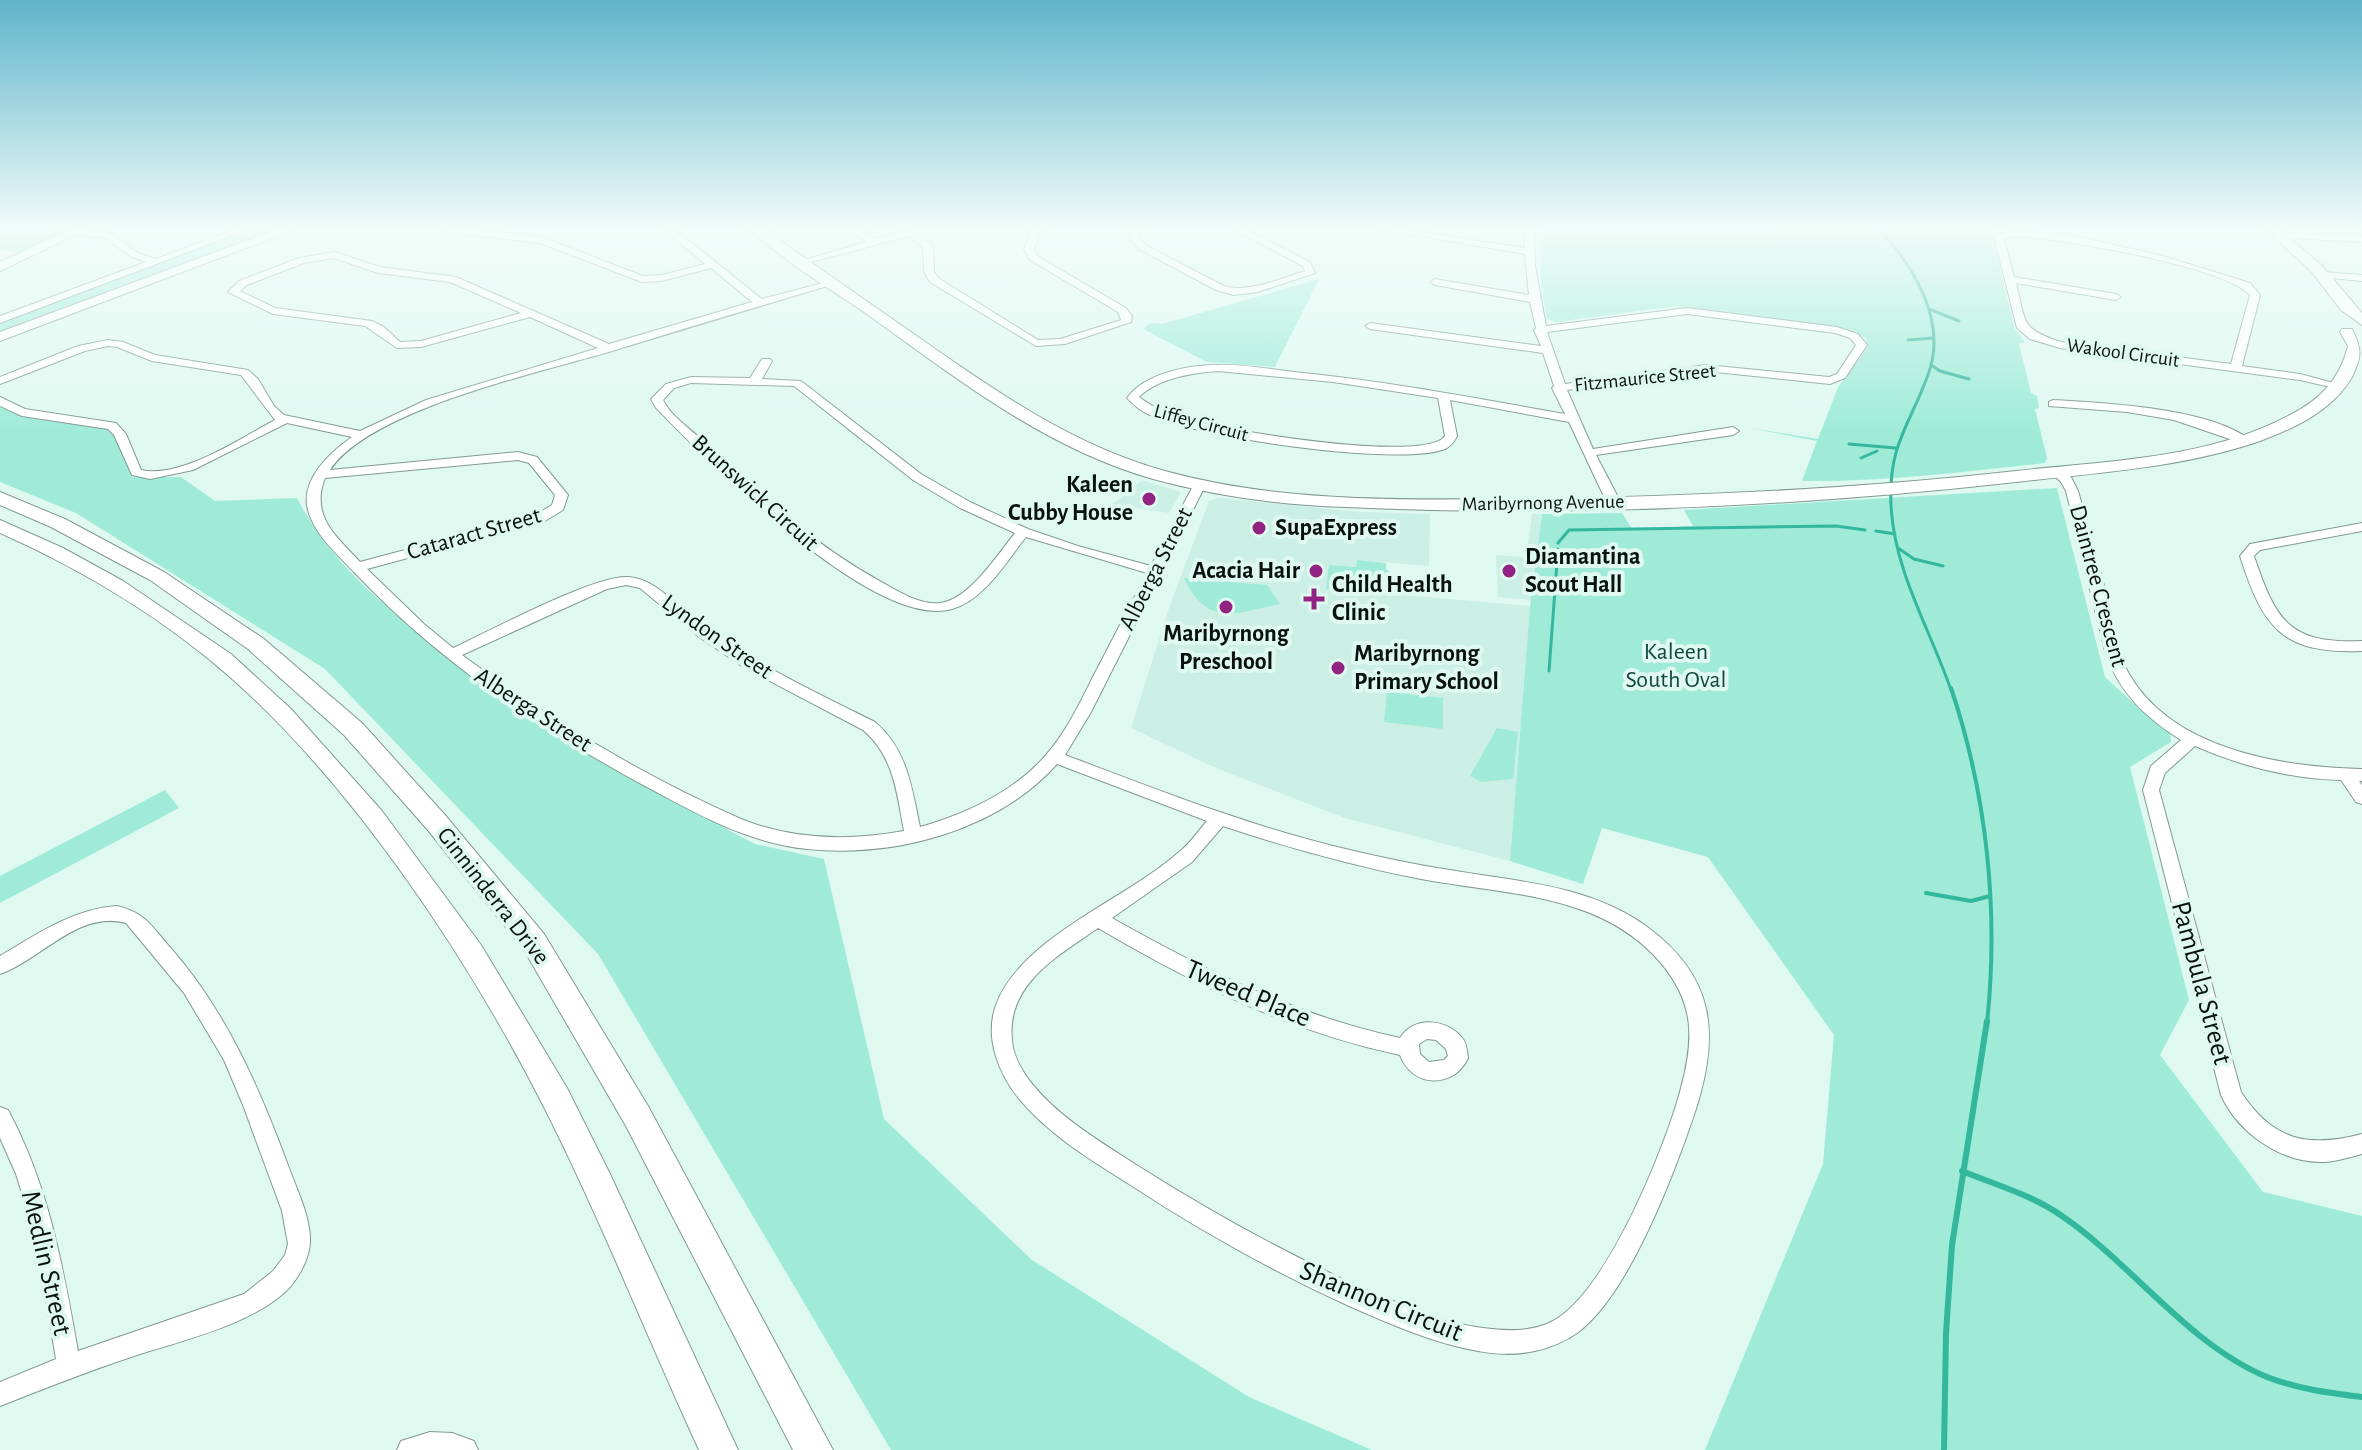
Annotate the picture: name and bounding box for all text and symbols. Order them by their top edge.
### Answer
street label: Wakool Circuit [2065,335,2181,371]
street label: Fitzmaurice Street [1573,361,1717,395]
street label: Liffey Circuit [1152,401,1251,445]
street label: Brunswick Circuit [687,430,823,556]
place label: Kaleen Cubby House [1008,473,1133,525]
marker: Kaleen Cubby House [1140,490,1158,508]
street label: Maribyrnong Avenue [1462,492,1624,514]
street label: Cataract Street [404,503,544,565]
street label: Daintree Crescent [2065,503,2131,670]
street label: Alberga Street [1115,504,1197,634]
place label: SupaExpress [1275,516,1397,540]
marker: SupaExpress [1250,519,1268,537]
place label: Diamantina Scout Hall [1525,545,1640,597]
place label: Acacia Hair [1192,559,1301,583]
marker: Acacia Hair [1307,562,1325,580]
marker: Diamantina Scout Hall [1500,562,1518,580]
place label: Child Health Clinic [1332,573,1452,625]
marker: Child Health Clinic [1303,588,1325,610]
street label: Lyndon Street [657,590,777,684]
marker: Maribyrnong Preschool [1217,598,1235,616]
place label: Maribyrnong Preschool [1163,622,1290,674]
park label: Kaleen South Oval [1626,640,1727,692]
place label: Maribyrnong Primary School [1354,642,1499,694]
marker: Maribyrnong Primary School [1329,659,1347,677]
street label: Alberga Street [470,663,596,757]
street label: Ginninderra Drive [432,823,554,969]
street label: Pambula Street [2166,898,2236,1068]
street label: Tweed Place [1181,955,1315,1033]
street label: Medlin Street [16,1188,76,1338]
street label: Shannon Circuit [1296,1257,1466,1347]

